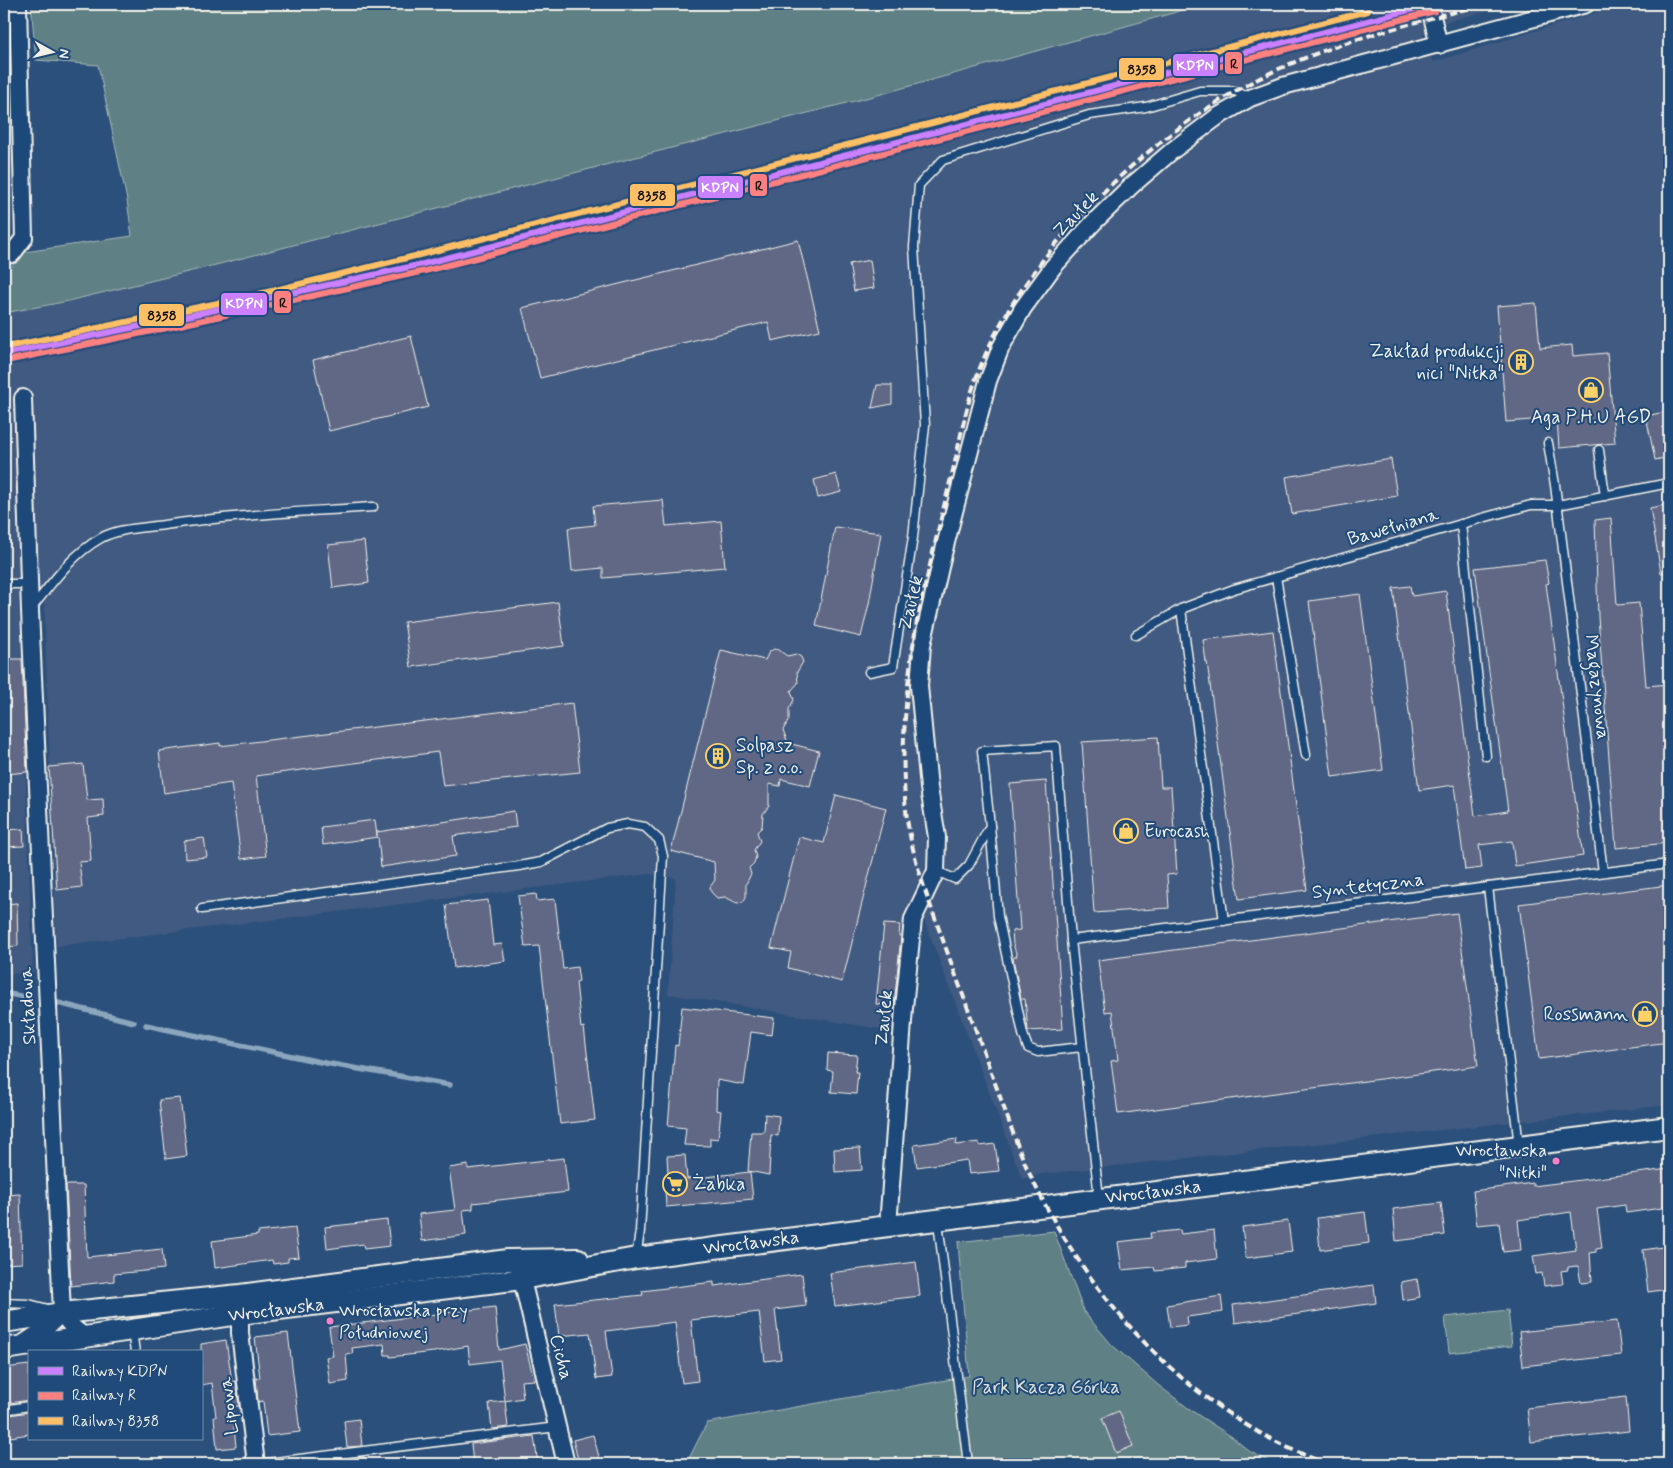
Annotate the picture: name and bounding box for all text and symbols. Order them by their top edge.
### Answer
north arrow [28,28,78,78]
text: N [54,48,73,60]
line badge: R [1224,51,1243,75]
line badge: KDPN [1172,53,1219,77]
text: R [1230,55,1238,73]
line badge: 8358 [1118,57,1165,81]
text: KDPN [1176,57,1214,75]
text: 8358 [1127,61,1157,79]
line badge: R [749,173,768,197]
line badge: KDPN [697,175,744,199]
text: R [755,177,763,195]
text: KDPN [701,179,739,197]
line badge: 8358 [629,183,676,207]
street label: Zaułek [1048,185,1105,243]
text: 8358 [637,187,667,205]
line badge: R [273,290,292,314]
line badge: KDPN [220,292,268,316]
text: R [279,294,287,312]
text: KDPN [225,295,263,313]
line badge: 8358 [138,303,185,327]
text: 8358 [147,307,177,325]
place label: Zakład produkcji nici "Nitka" [1369,339,1504,386]
building icon: Zakład produkcji nici "Nitka" [1508,349,1534,375]
shop icon: Aga P.H.U AGD [1578,377,1604,403]
place label: Aga P.H.U AGD [1531,405,1651,431]
street label: Bawełniana [1344,502,1442,552]
street label: Zaułek [893,572,930,633]
street label: Magazynowa [1575,633,1616,741]
place label: Solpasz Sp. z o.o. [736,733,803,780]
building icon: Solpasz Sp. z o.o. [705,743,731,769]
shop icon: Eurocash [1113,818,1139,844]
place label: Eurocash [1144,819,1210,844]
street label: Syntetyczna [1310,867,1426,905]
street label: Składowa [13,966,43,1045]
street label: Zaułek [869,989,899,1047]
shop icon: Rossmann [1632,1001,1658,1027]
place label: Rossmann [1544,1002,1628,1027]
place label: Wrocławska "Nitki" [1455,1139,1547,1185]
marker: Wrocławska "Nitki" [1551,1156,1561,1166]
supermarket icon: Żabka [662,1171,688,1197]
place label: Żabka [692,1172,745,1197]
street label: Wrocławska [1103,1174,1203,1210]
street label: Wrocławska [701,1225,801,1261]
street label: Wrocławska [226,1292,326,1328]
place label: Wrocławska przy Południowej [339,1299,468,1345]
marker: Wrocławska przy Południowej [325,1316,335,1326]
street label: Cicha [543,1332,579,1382]
legend [28,1350,202,1440]
text: Railway KDPN [72,1362,168,1382]
street label: Lipowa [213,1375,245,1437]
park label: Park Kacza Górka [972,1375,1120,1400]
text: Railway R [72,1386,136,1406]
text: Railway 8358 [72,1412,159,1432]

